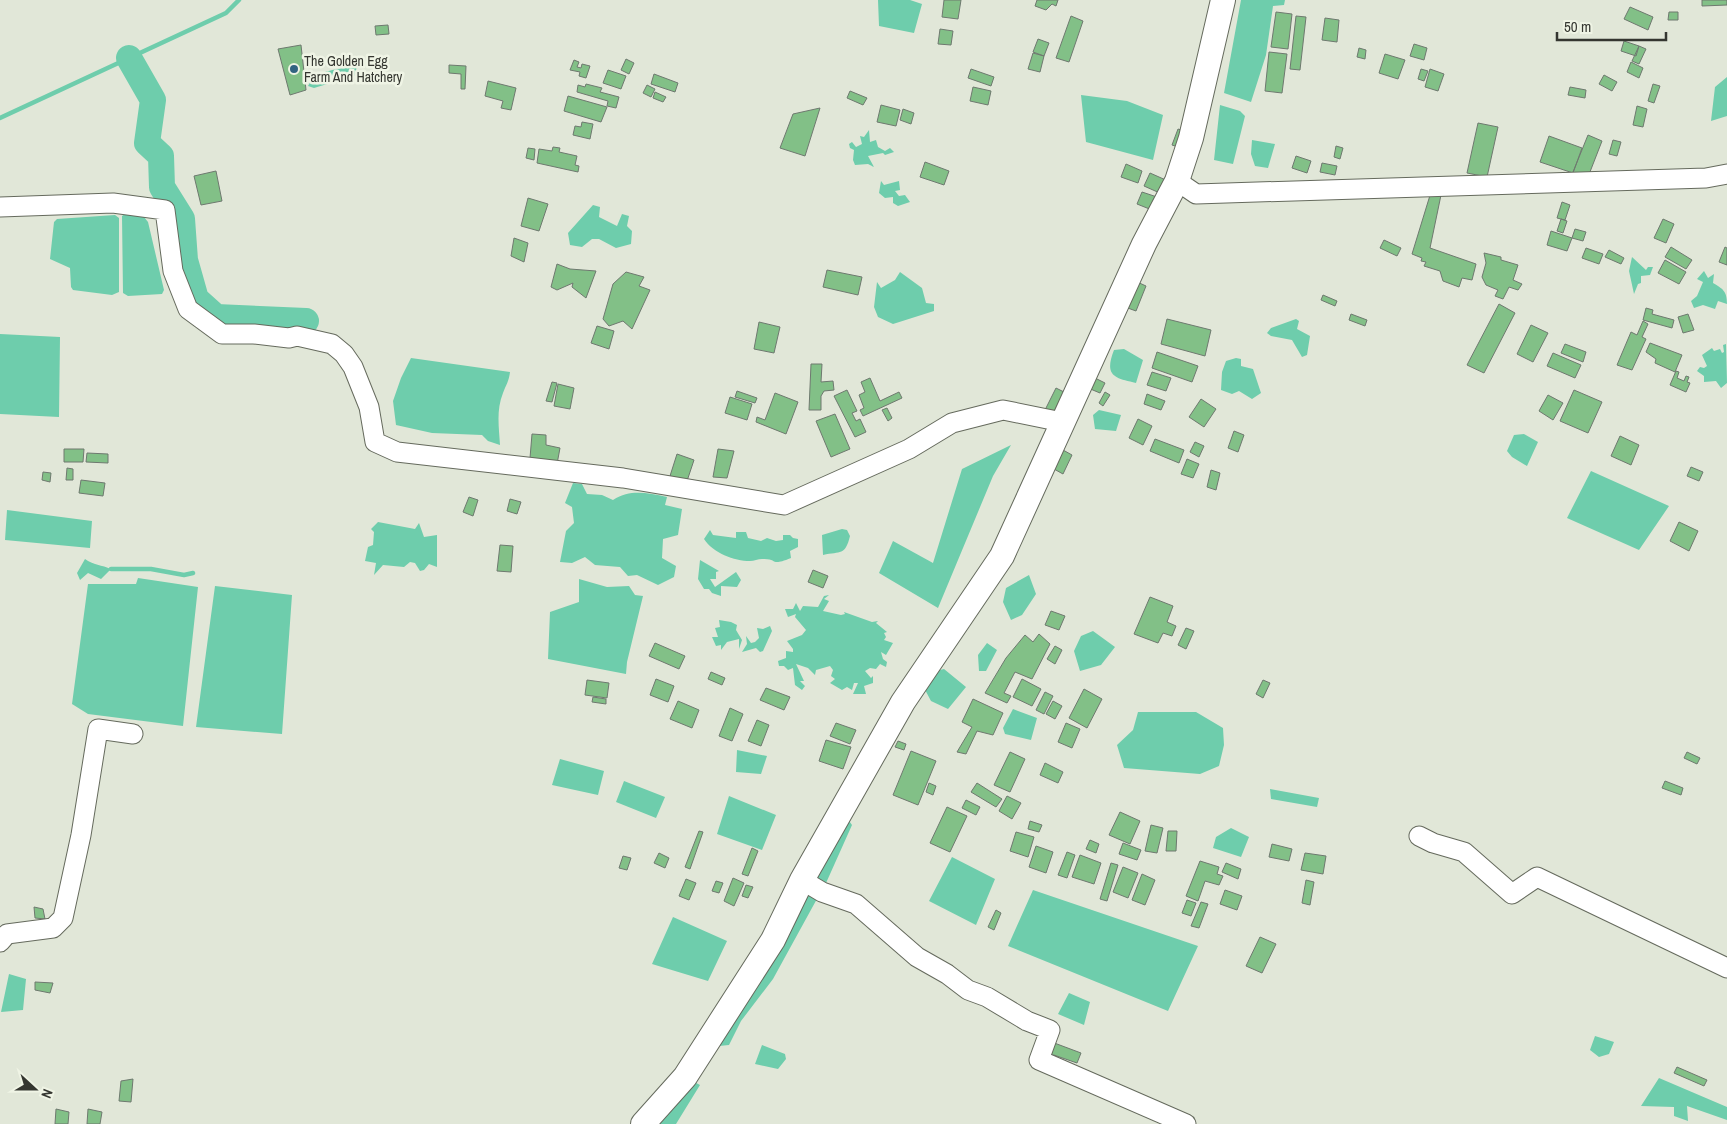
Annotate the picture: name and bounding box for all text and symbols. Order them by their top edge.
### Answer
scale bar [1557,10,1666,42]
text: 50 m [1564,16,1591,37]
place label: The Golden Egg Farm And Hatchery [304,52,403,86]
marker: The Golden Egg Farm And Hatchery [288,63,300,75]
north arrow [10,1064,60,1114]
text: N [37,1087,57,1101]

